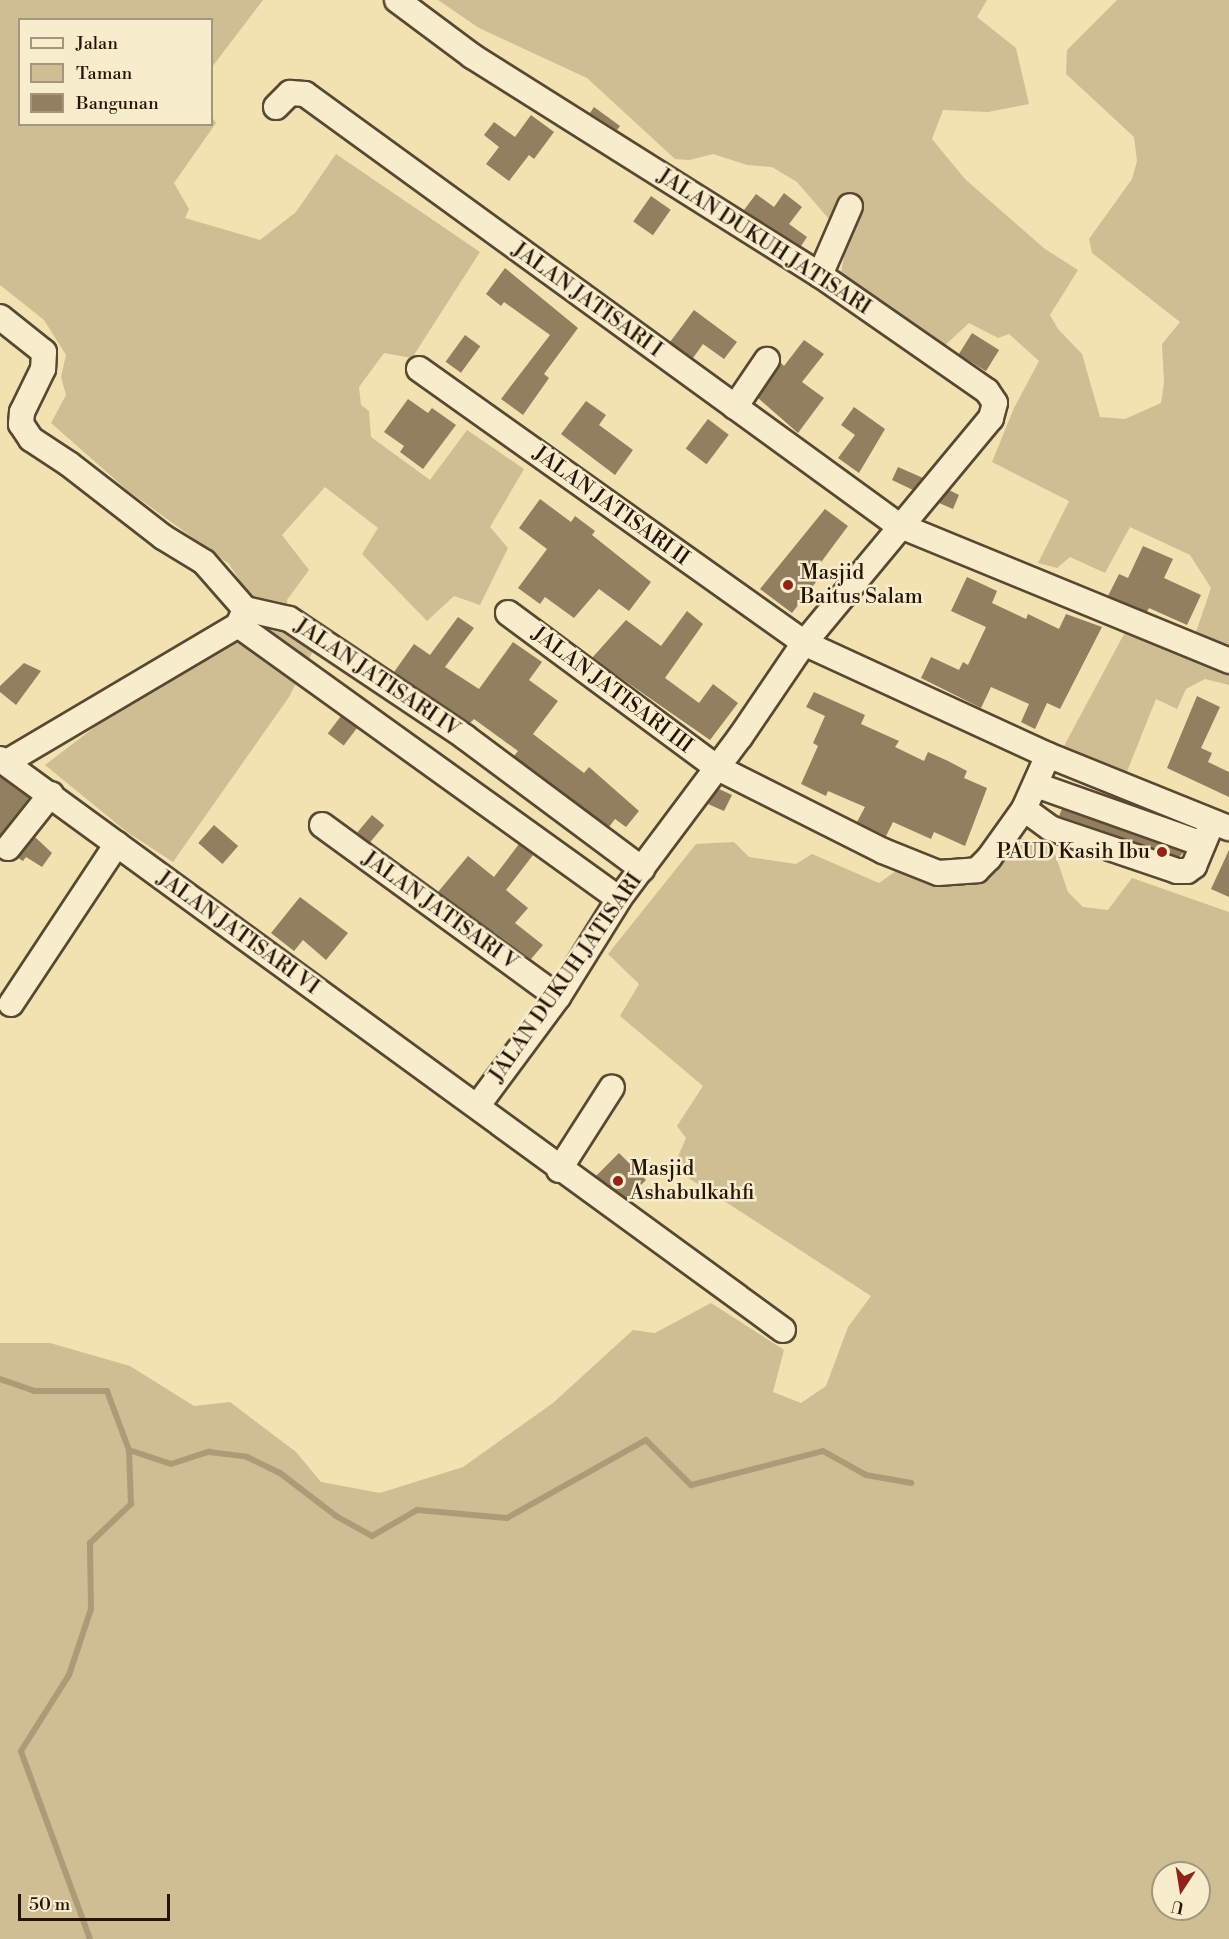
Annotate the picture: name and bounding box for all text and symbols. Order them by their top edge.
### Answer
legend [18,18,213,126]
text: Jalan [76,32,118,55]
text: Taman [76,62,132,85]
text: Bangunan [76,92,159,115]
street label: JALAN DUKUH JATISARI [653,164,875,320]
street label: JALAN JATISARI I [507,237,667,363]
street label: JALAN JATISARI II [528,441,694,571]
place label: Masjid Baitus Salam [800,560,923,610]
marker: Masjid Baitus Salam [781,578,795,592]
street label: JALAN JATISARI IV [290,613,464,743]
street label: JALAN JATISARI III [527,621,697,759]
place label: PAUD Kasih Ibu [996,839,1150,865]
marker: PAUD Kasih Ibu [1155,845,1169,859]
street label: JALAN JATISARI V [357,846,523,976]
street label: JALAN JATISARI VI [152,866,324,1000]
street label: JALAN DUKUH JATISARI [484,869,648,1087]
place label: Masjid Ashabulkahfi [630,1156,755,1206]
marker: Masjid Ashabulkahfi [611,1174,625,1188]
north arrow [1151,1861,1211,1921]
scale bar [21,1882,172,1920]
text: 50 m [29,1893,70,1916]
text: U [1170,1896,1186,1918]

